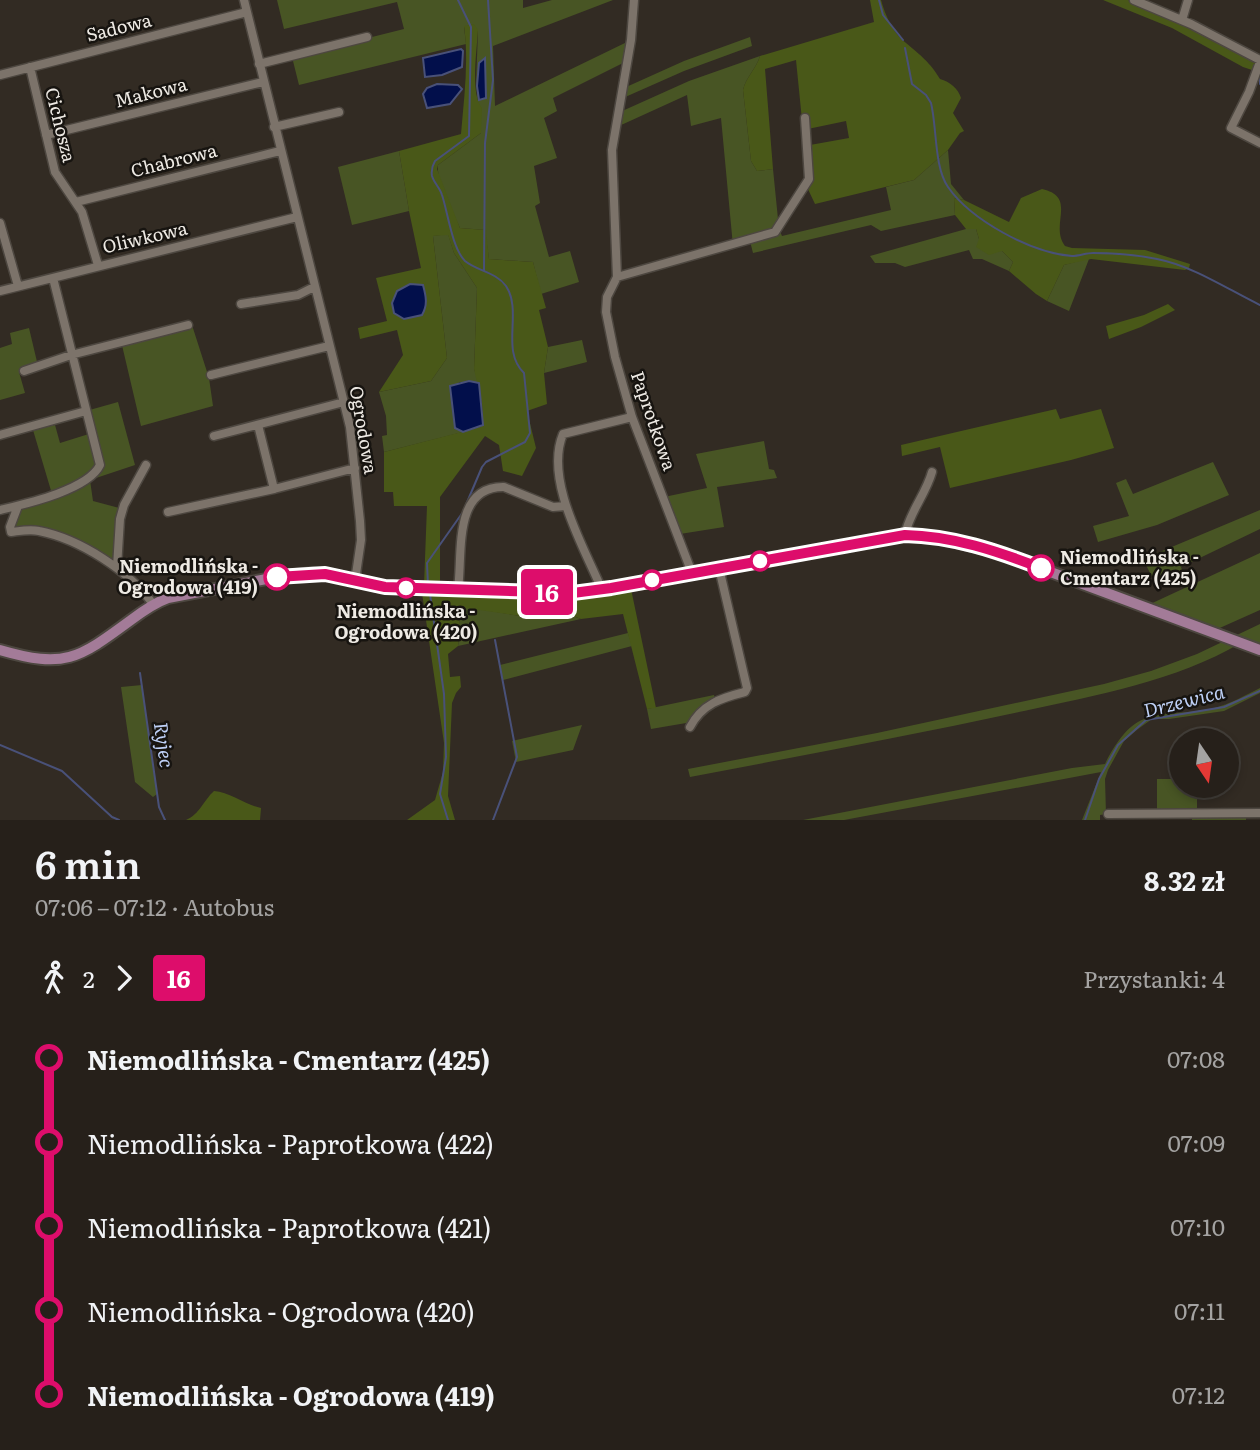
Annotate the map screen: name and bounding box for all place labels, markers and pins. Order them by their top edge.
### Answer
place label: Niemodlińska - Cmentarz (425) [1060,543,1199,591]
unlabelled marker [750,551,770,571]
place label: Niemodlińska - Ogrodowa (419) [118,552,258,600]
marker: Niemodlińska - Cmentarz (425) [1028,555,1054,581]
marker: Niemodlińska - Ogrodowa (419) [264,564,290,590]
unlabelled marker [642,570,662,590]
marker: Niemodlińska - Ogrodowa (420) [396,578,416,598]
place label: Niemodlińska - Ogrodowa (420) [335,597,477,645]

